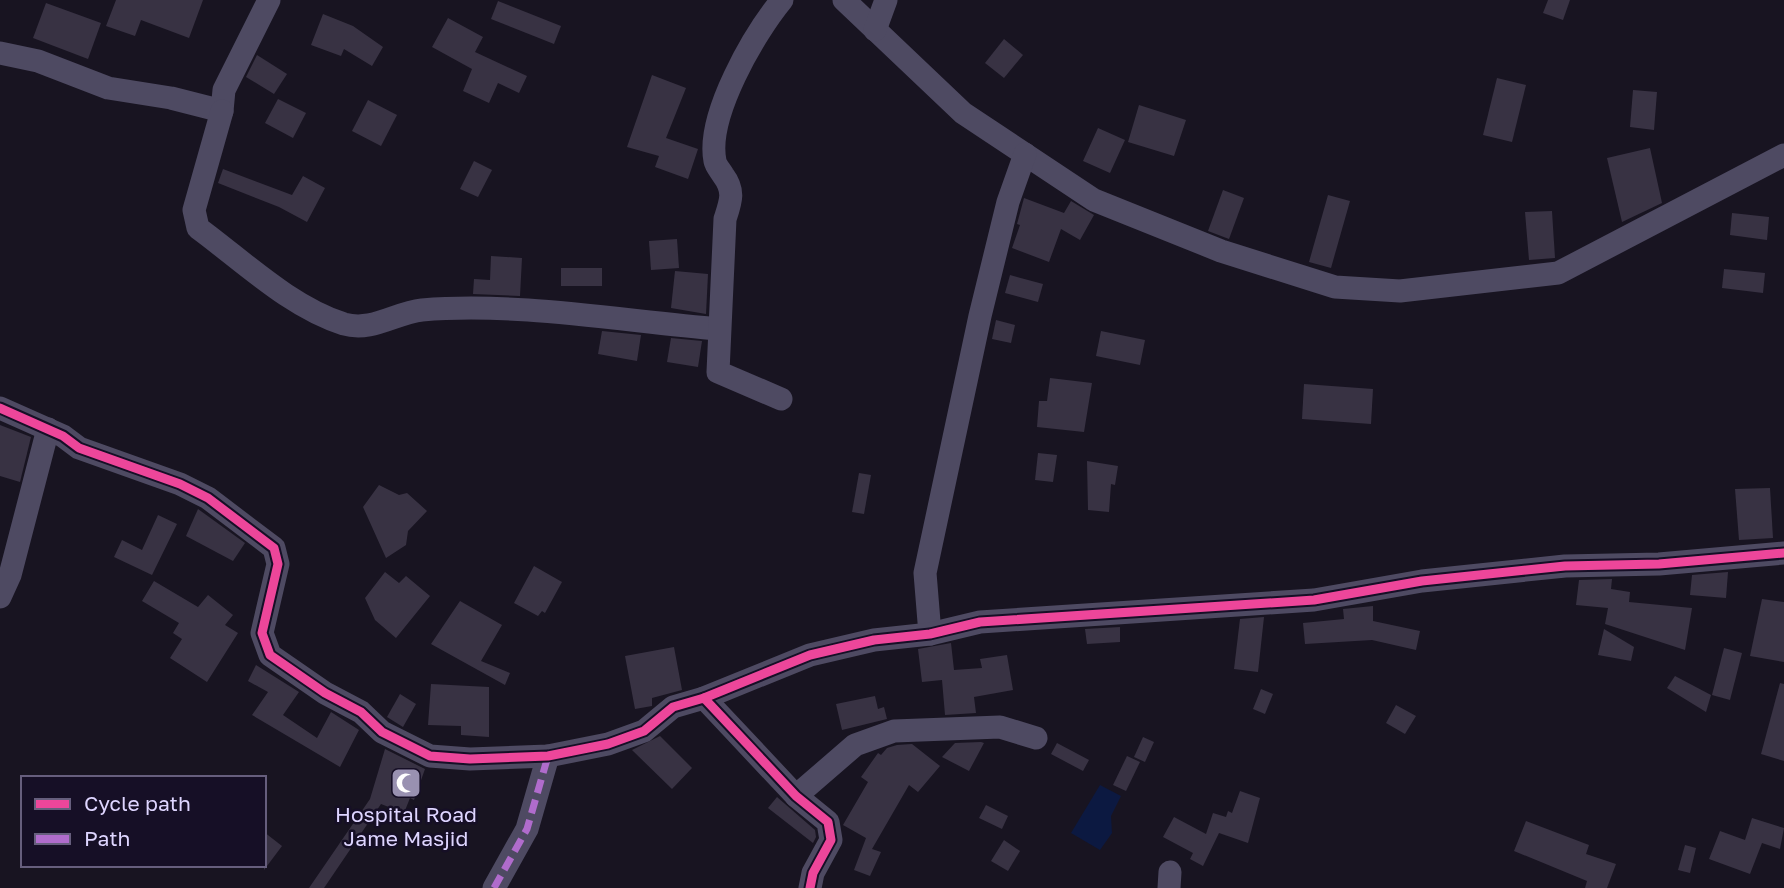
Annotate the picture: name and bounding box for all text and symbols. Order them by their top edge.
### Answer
mosque icon: Hospital Road Jame Masjid [389,766,423,800]
legend [21,776,266,867]
text: Cycle path [84,790,191,816]
place label: Hospital Road Jame Masjid [335,801,477,851]
text: Path [84,825,131,851]

